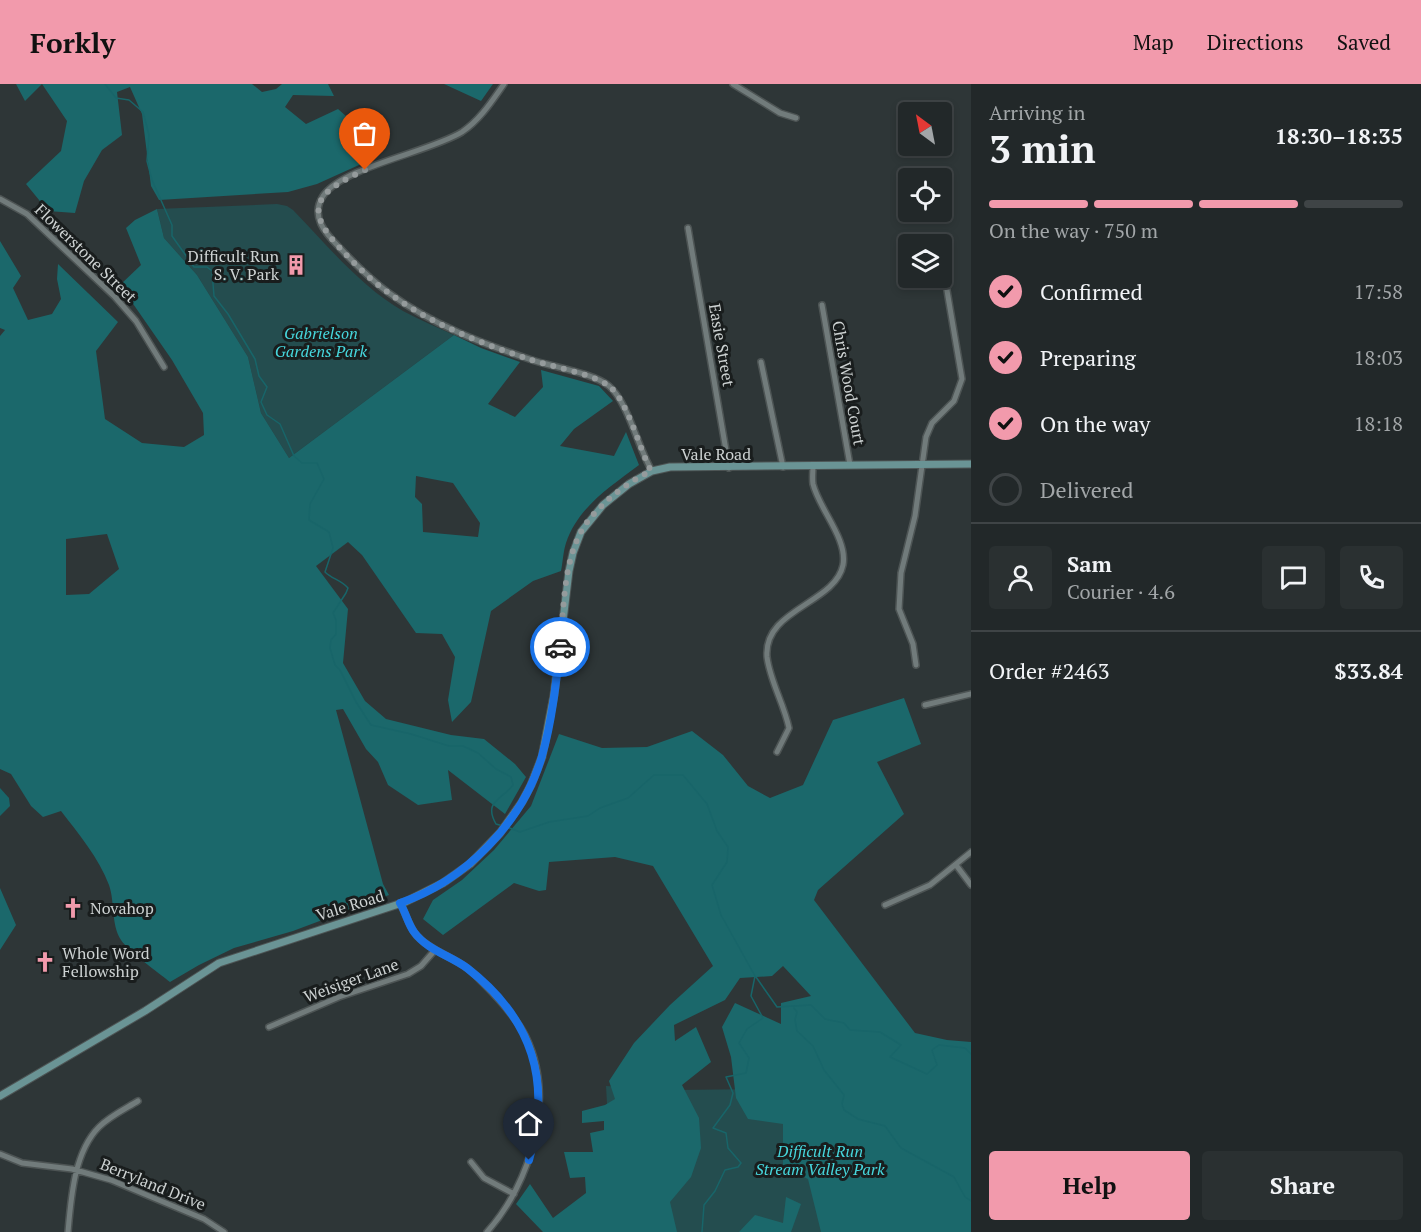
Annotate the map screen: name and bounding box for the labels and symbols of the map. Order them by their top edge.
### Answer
north arrow [898,102,952,156]
pin [339,108,390,170]
street label: Flowerstone Street [30,199,142,307]
place label: Difficult Run S. V. Park [188,245,280,285]
building icon: Difficult Run S. V. Park [284,253,308,277]
street label: Easie Street [704,302,740,388]
street label: Chris Wood Court [827,319,871,447]
park label: Gabrielson Gardens Park [275,322,368,362]
street label: Vale Road [681,443,751,465]
courier [530,617,590,677]
street label: Vale Road [313,884,387,926]
church icon: Novahop [61,896,85,920]
place label: Novahop [90,897,154,919]
place label: Whole Word Fellowship [62,942,150,982]
church icon: Whole Word Fellowship [33,950,57,974]
street label: Weisiger Lane [301,953,401,1007]
pin [503,1098,554,1160]
park label: Difficult Run Stream Valley Park [755,1140,885,1180]
street label: Berryland Drive [97,1153,209,1215]

